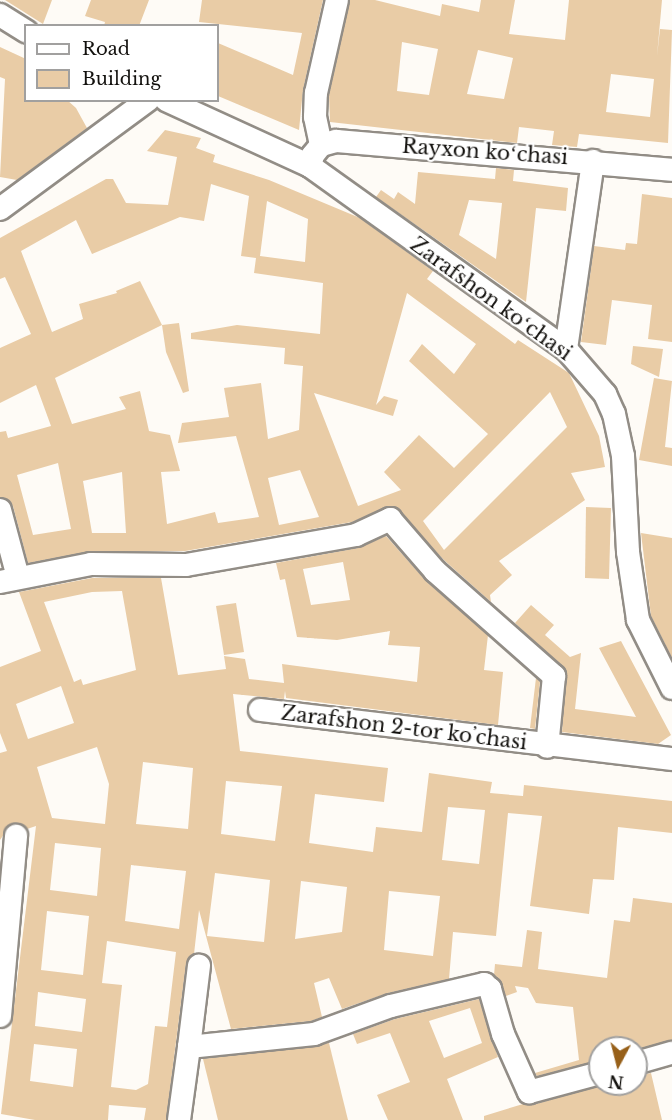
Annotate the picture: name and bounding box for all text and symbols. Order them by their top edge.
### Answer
legend [24,24,219,102]
text: Road [82,38,130,60]
text: Building [82,68,161,90]
street label: Rayxon koʻchasi [401,134,569,170]
street label: Zarafshon koʻchasi [406,232,576,366]
street label: Zarafshon 2-tor koʼchasi [279,701,529,755]
north arrow [588,1036,648,1096]
text: N [607,1071,625,1093]

